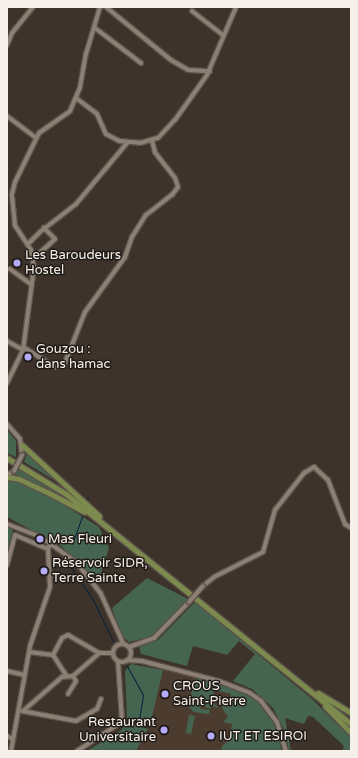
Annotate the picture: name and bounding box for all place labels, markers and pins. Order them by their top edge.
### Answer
place label: Les Baroudeurs Hostel [25,248,121,279]
marker: Les Baroudeurs Hostel [12,258,22,268]
place label: Gouzou : dans hamac [36,342,110,373]
marker: Gouzou : dans hamac [23,352,33,362]
place label: Mas Fleuri [48,531,112,547]
marker: Mas Fleuri [35,534,45,544]
place label: Réservoir SIDR, Terre Sainte [52,556,148,587]
marker: Réservoir SIDR, Terre Sainte [39,566,49,576]
place label: CROUS Saint-Pierre [173,679,246,710]
marker: CROUS Saint-Pierre [160,689,170,699]
place label: Restaurant Universitaire [79,715,156,746]
marker: Restaurant Universitaire [159,725,169,735]
place label: IUT ET ESIROI [219,728,307,744]
marker: IUT ET ESIROI [206,731,216,741]

